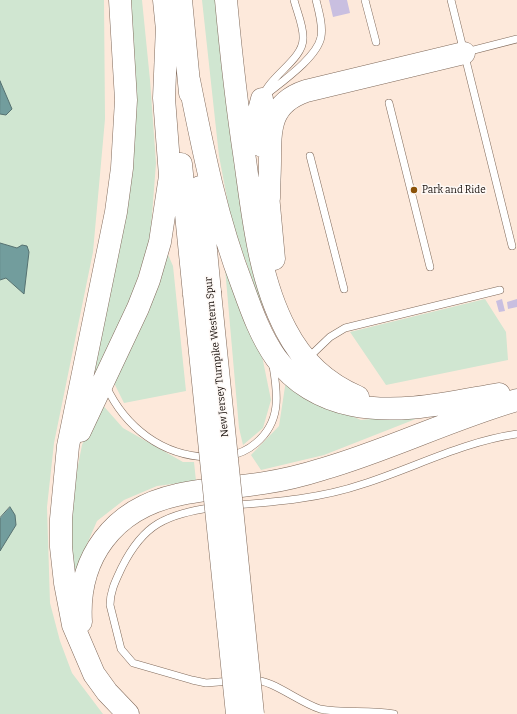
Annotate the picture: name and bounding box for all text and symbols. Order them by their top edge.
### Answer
place label: Park and Ride [422,184,486,196]
marker: Park and Ride [409,185,419,195]
street label: New Jersey Turnpike Western Spur [203,276,231,438]

